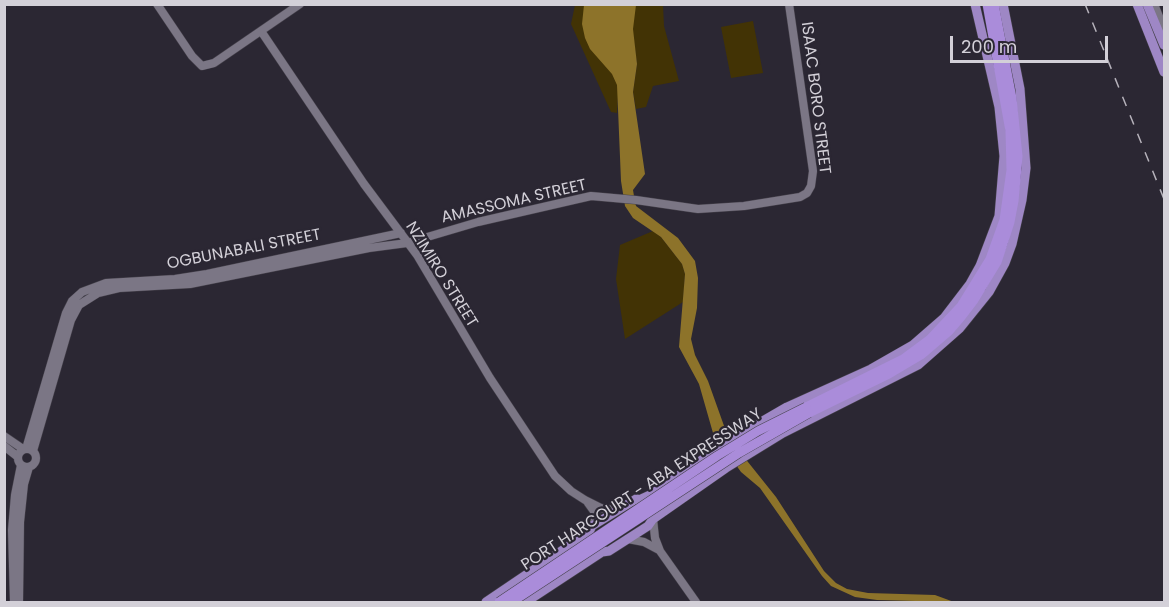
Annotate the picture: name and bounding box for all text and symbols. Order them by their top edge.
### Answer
street label: ISAAC BORO STREET [796,21,834,175]
scale bar [953,24,1110,62]
text: 200 m [961,34,1017,59]
street label: AMASSOMA STREET [440,176,588,228]
street label: NZIMIRO STREET [401,219,481,331]
street label: OGBUNABALI STREET [165,226,323,274]
street label: PORT HARCOURT - ABA EXPRESSWAY [518,405,766,575]

